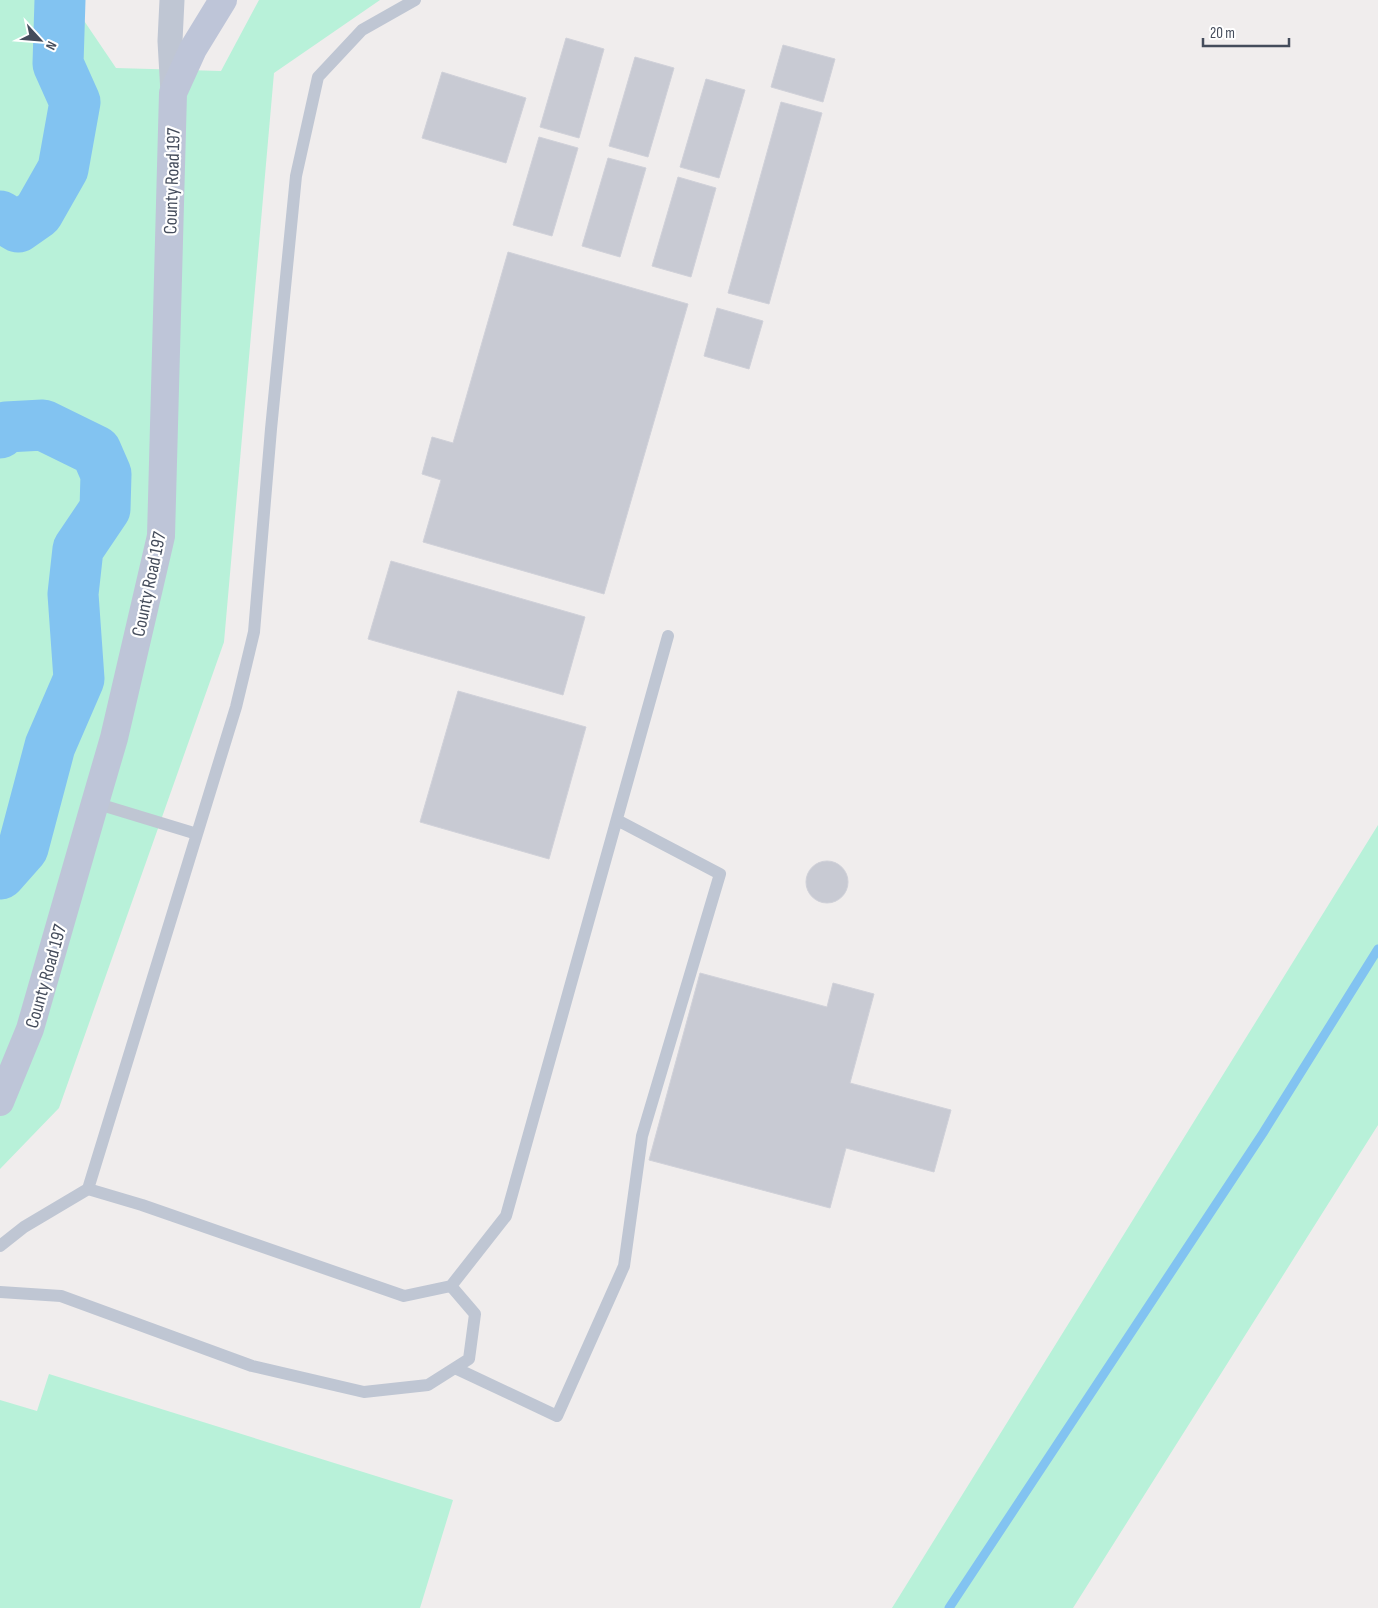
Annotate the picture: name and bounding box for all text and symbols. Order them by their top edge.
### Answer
north arrow [15,15,65,65]
scale bar [1203,15,1289,47]
text: 20 m [1210,24,1235,43]
text: N [42,38,61,53]
street label: County Road 197 [159,127,186,235]
street label: County Road 197 [127,529,172,639]
street label: County Road 197 [21,922,72,1031]

